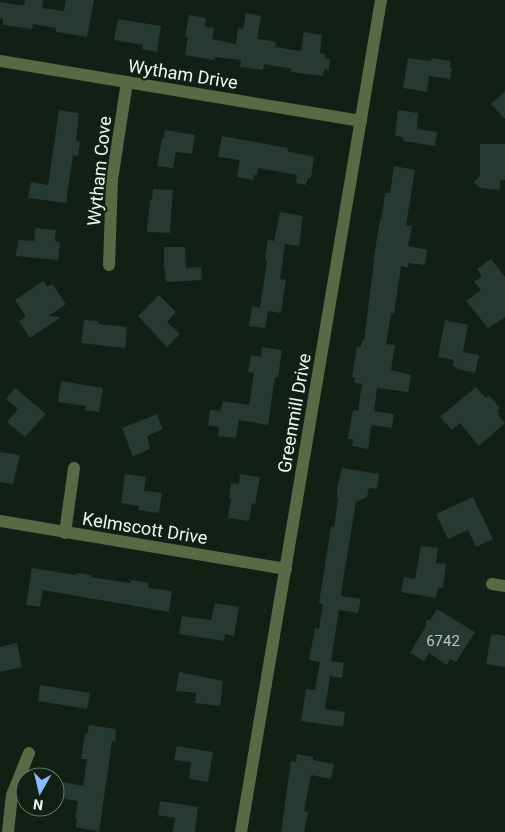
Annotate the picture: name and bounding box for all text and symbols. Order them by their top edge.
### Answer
street label: Wytham Drive [127,55,239,93]
street label: Wytham Cove [83,115,115,227]
street label: Greenmill Drive [273,352,315,474]
street label: Kelmscott Drive [81,508,209,548]
house number: 6742 [426,632,460,650]
north arrow [15,767,65,817]
text: N [32,796,44,813]

